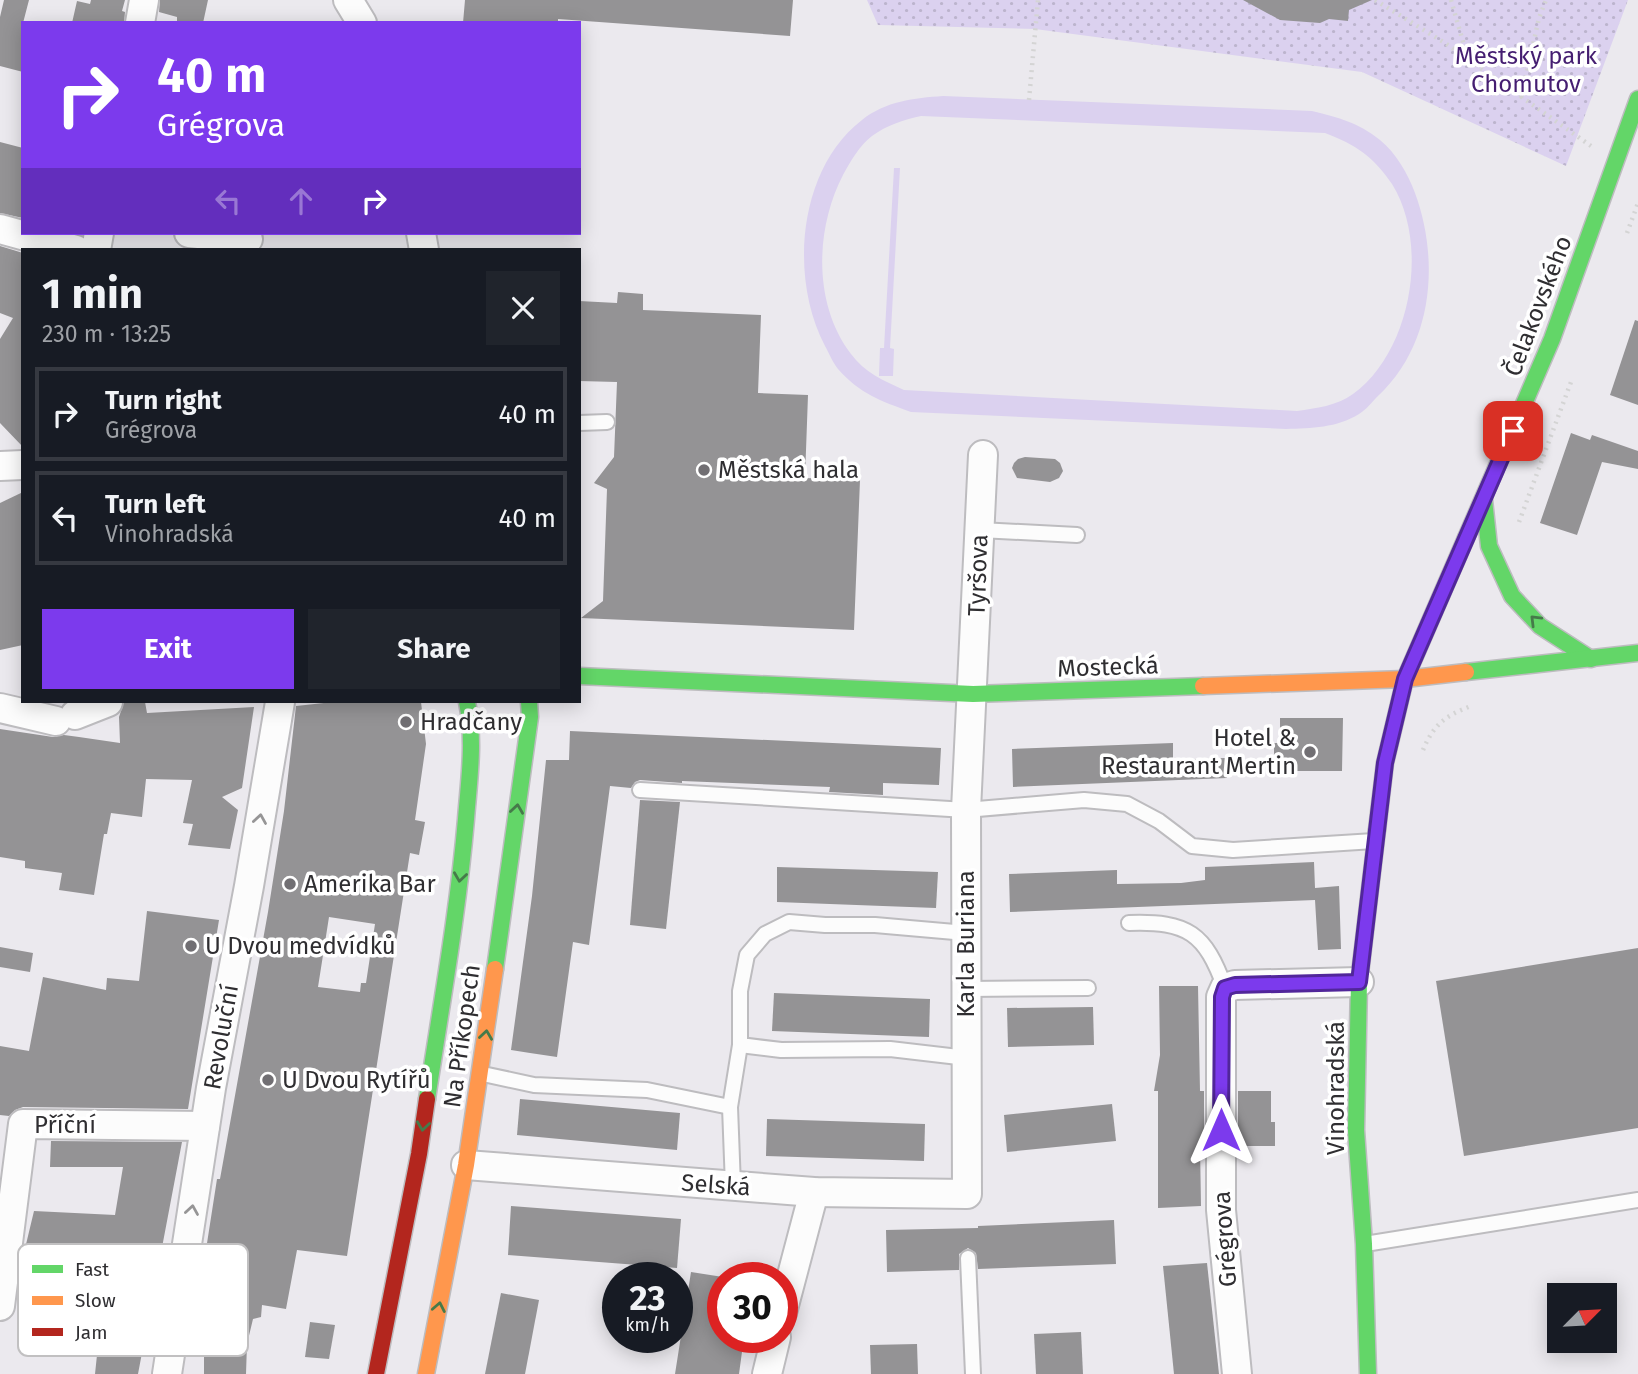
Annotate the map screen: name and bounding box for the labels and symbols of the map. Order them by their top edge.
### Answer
park label: Městský park Chomutov [1455,42,1598,98]
street label: Čelakovského [1497,231,1578,380]
pin [1483,401,1543,461]
place label: Městská hala [718,456,859,484]
marker: Městská hala [696,462,712,478]
street label: Tyršova [963,534,993,616]
one-way arrow [1530,616,1543,629]
street label: Mostecká [1057,651,1159,683]
place label: Hradčany [420,708,522,736]
marker: Hradčany [398,714,414,730]
place label: Hotel & Restaurant Mertin [1101,724,1296,780]
marker: Hotel & Restaurant Mertin [1302,744,1318,760]
one-way arrow [510,803,525,815]
one-way arrow [252,813,267,825]
place label: Amerika Bar [304,870,436,898]
street label: Karla Buriana [952,870,980,1018]
one-way arrow [453,871,468,883]
marker: Amerika Bar [282,876,298,892]
place label: U Dvou medvídků [205,932,396,960]
marker: U Dvou medvídků [183,938,199,954]
street label: Na Příkopech [438,962,486,1110]
street label: Revoluční [198,982,244,1092]
street label: Vinohradská [1322,1021,1350,1155]
one-way arrow [478,1029,493,1040]
place label: U Dvou Rytířů [282,1066,431,1094]
marker: U Dvou Rytířů [260,1072,276,1088]
position arrow [1184,1093,1258,1167]
street label: Příční [34,1111,96,1139]
one-way arrow [415,1121,430,1132]
street label: Selská [680,1169,752,1201]
street label: Grégrova [1208,1190,1242,1288]
one-way arrow [185,1204,200,1216]
legend [18,1244,248,1356]
text: Fast [75,1258,109,1281]
speed limit sign: 30 [707,1262,798,1353]
north arrow [1547,1283,1617,1353]
text: Slow [75,1289,116,1312]
one-way arrow [431,1301,446,1313]
text: Jam [75,1321,107,1344]

